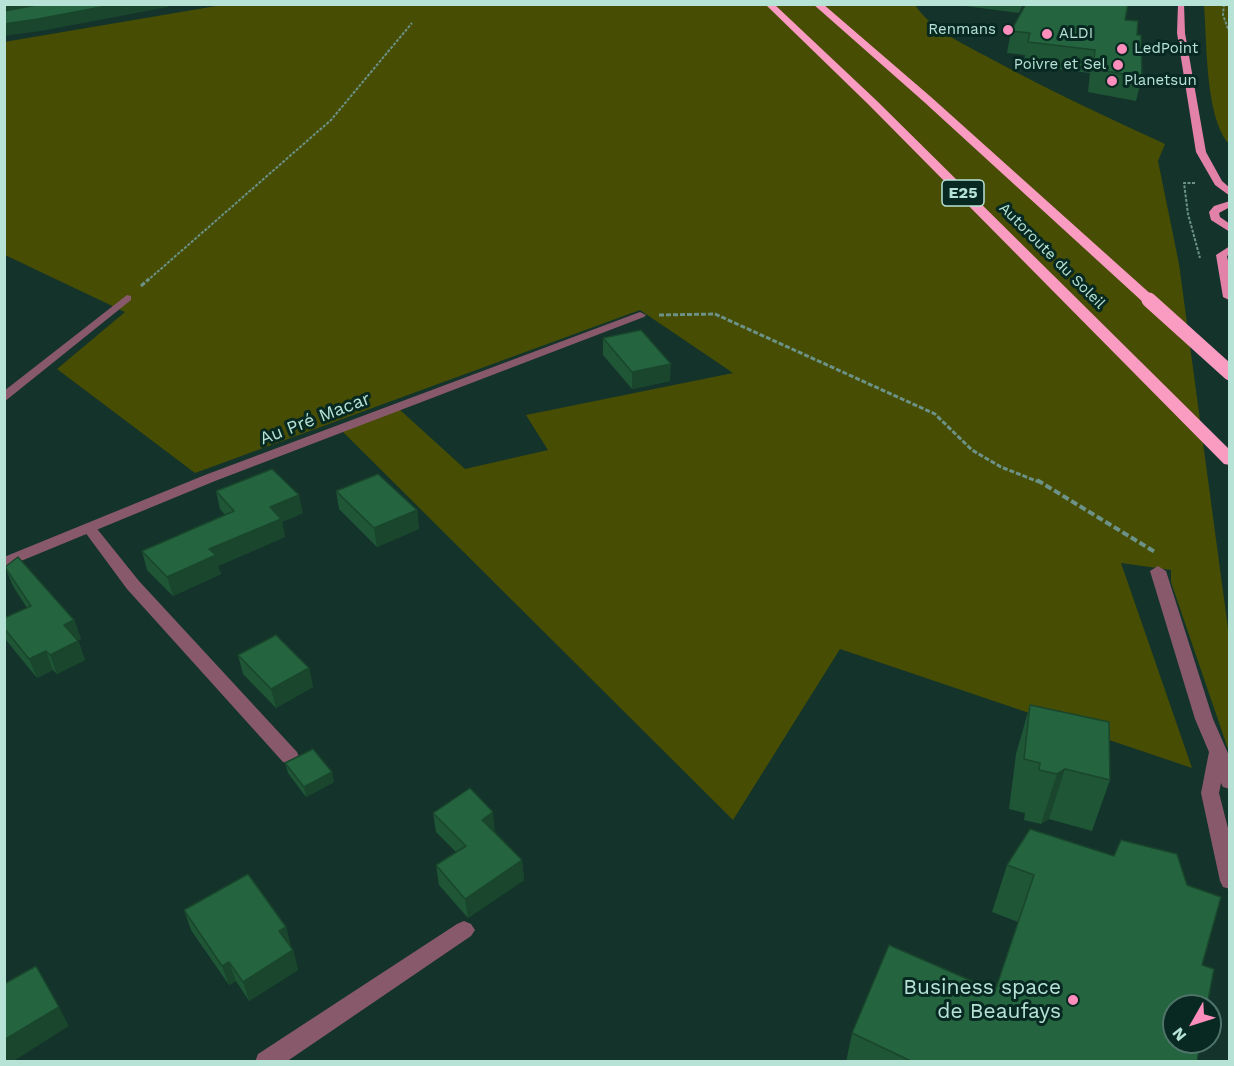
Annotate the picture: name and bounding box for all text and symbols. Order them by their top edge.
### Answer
place label: Renmans [928,21,996,39]
marker: Renmans [1001,23,1015,37]
place label: ALDI [1059,25,1093,43]
marker: ALDI [1040,27,1054,41]
place label: LedPoint [1134,40,1198,58]
marker: LedPoint [1115,42,1129,56]
place label: Poivre et Sel [1014,56,1106,74]
marker: Poivre et Sel [1111,58,1125,72]
place label: Planetsun [1124,72,1197,90]
marker: Planetsun [1105,74,1119,88]
road number: E25 [942,180,984,206]
street label: Autoroute du Soleil [995,199,1109,313]
street label: Au Pré Macar [257,388,373,450]
place label: Business space de Beaufays [903,975,1061,1025]
marker: Business space de Beaufays [1066,993,1080,1007]
north arrow [1162,994,1222,1054]
text: N [1168,1024,1190,1045]

